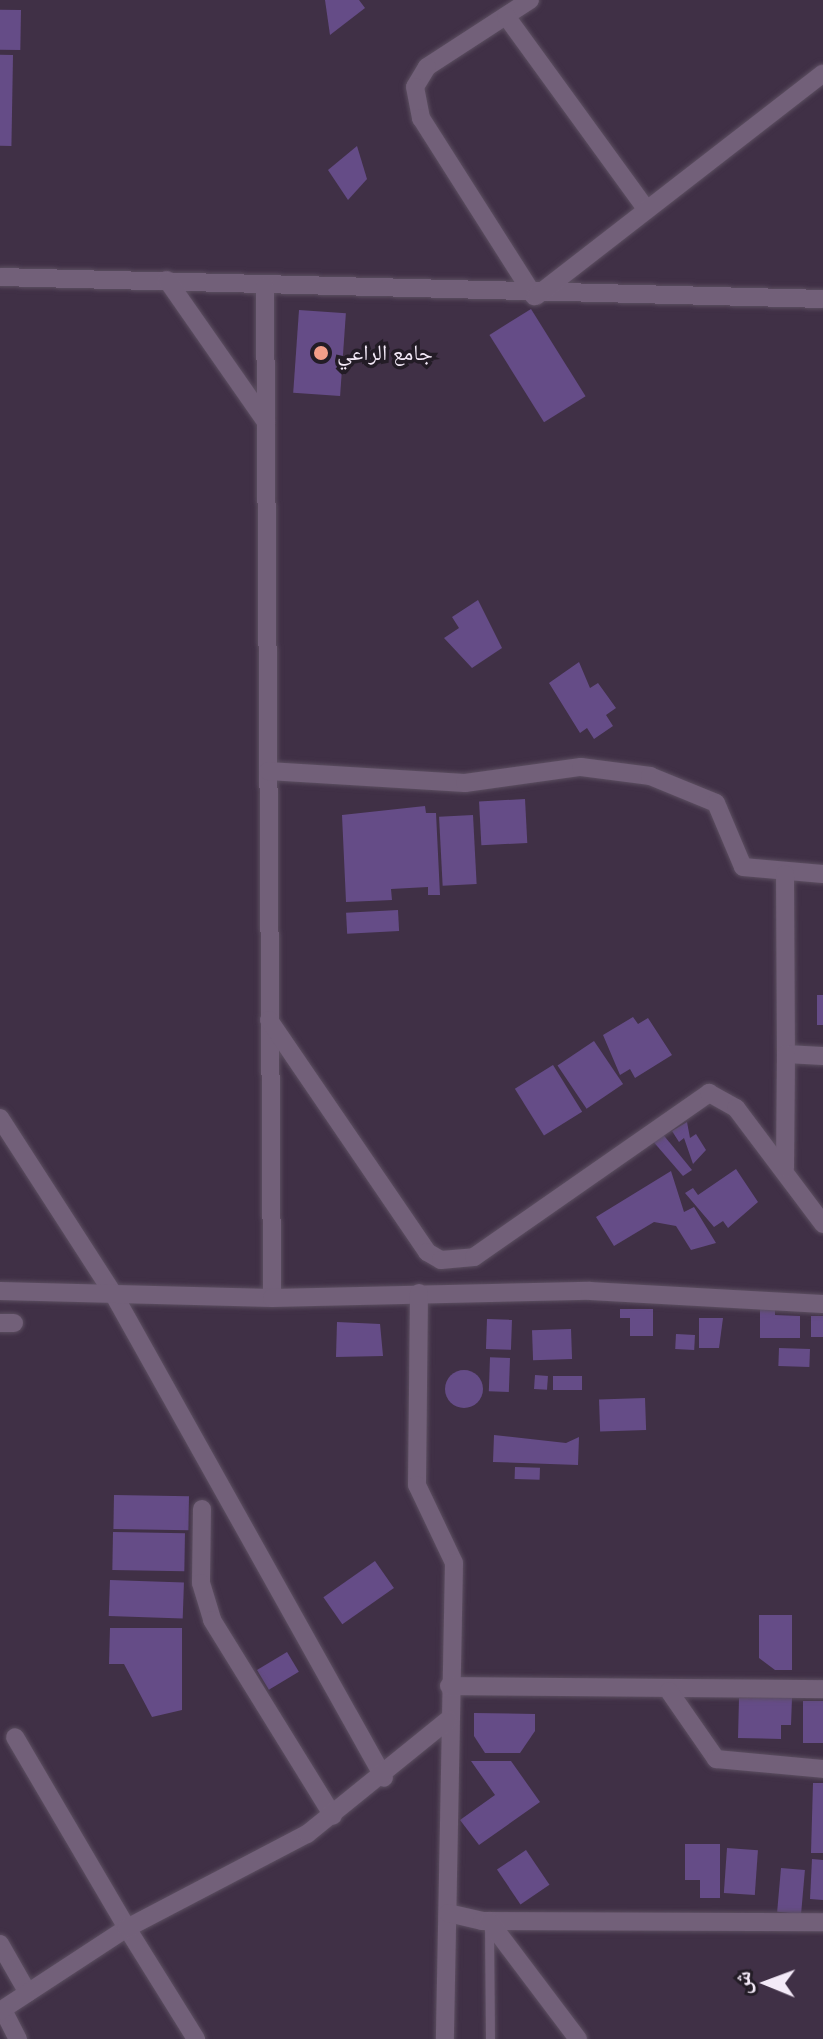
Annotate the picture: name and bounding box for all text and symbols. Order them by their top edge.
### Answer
place label: جامع الراعي [337,340,433,366]
marker: جامع الراعي [312,344,330,362]
north arrow [727,1943,807,2023]
text: ش [730,1971,755,1994]

